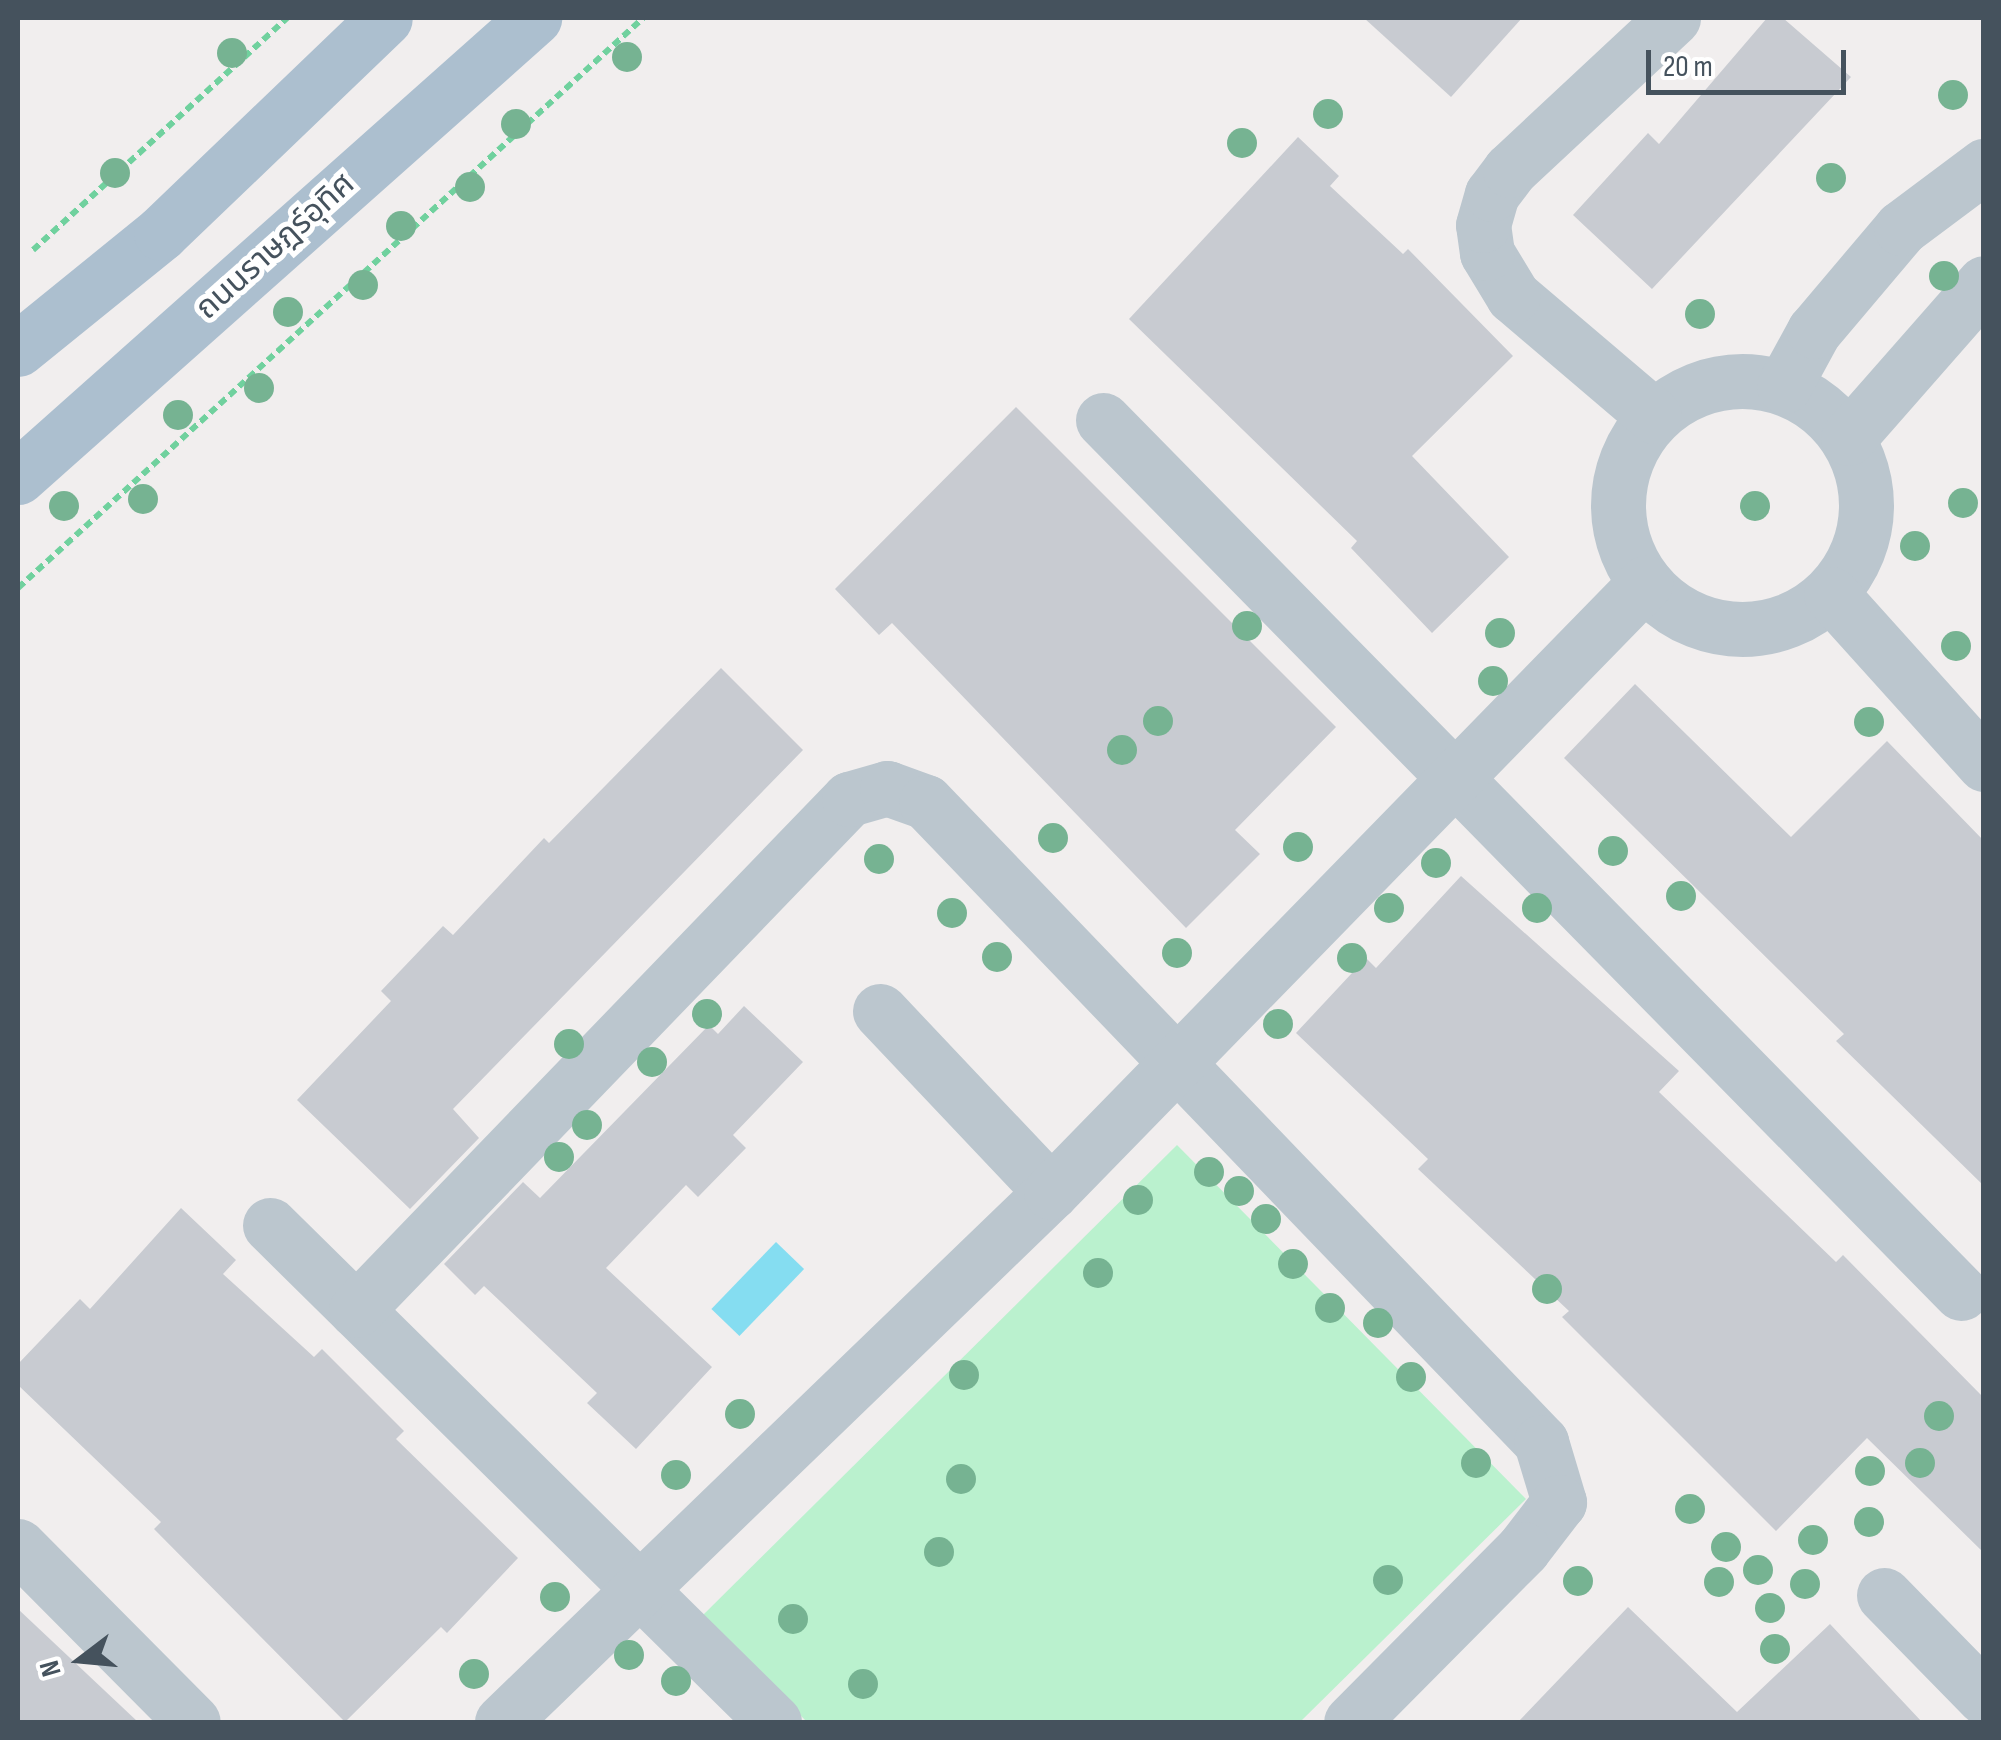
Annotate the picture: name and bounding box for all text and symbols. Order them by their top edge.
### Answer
scale bar [1651,30,1851,92]
text: 20 m [1663,49,1713,85]
street label: ถนนราษฎร์อุทิศ [189,166,363,328]
north arrow [30,1610,130,1710]
text: N [33,1657,69,1680]

